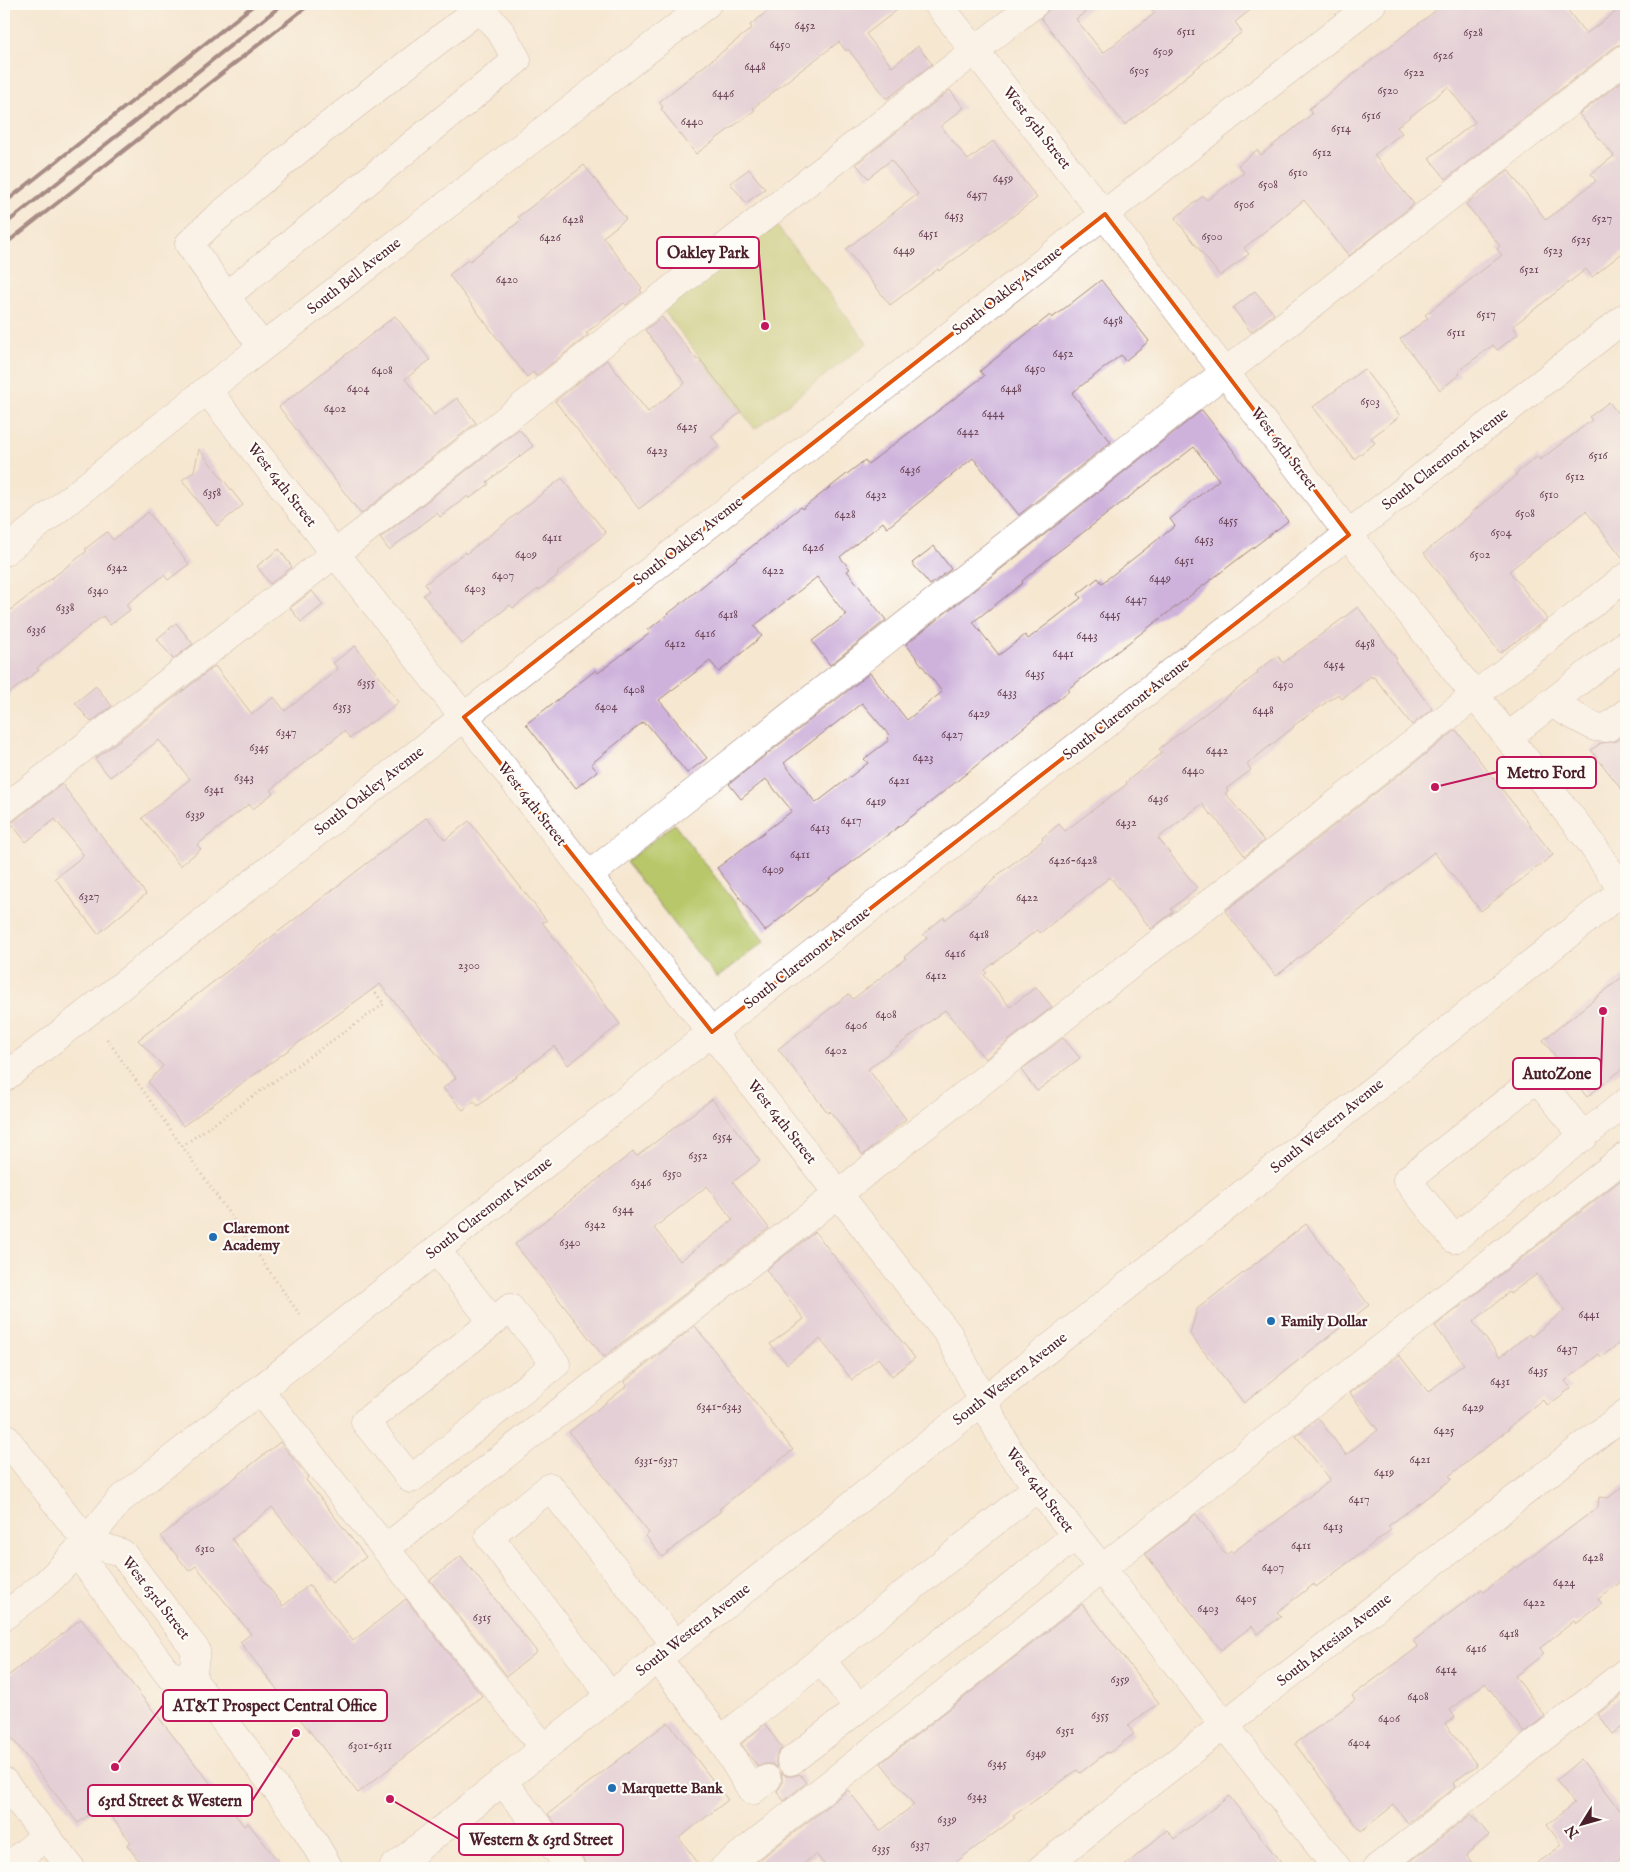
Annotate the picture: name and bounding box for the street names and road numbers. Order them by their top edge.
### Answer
street label: West 65th Street [999,83,1075,173]
street label: South Bell Avenue [303,233,405,319]
street label: South Oakley Avenue [948,242,1066,340]
street label: West 65th Street [1246,404,1322,494]
street label: South Claremont Avenue [1378,404,1512,514]
street label: West 64th Street [243,439,321,531]
street label: South Oakley Avenue [629,492,747,590]
street label: South Claremont Avenue [1059,654,1193,764]
street label: South Oakley Avenue [310,742,428,840]
street label: West 64th Street [493,758,571,850]
street label: South Claremont Avenue [740,903,874,1013]
street label: South Western Avenue [1267,1074,1388,1178]
street label: West 64th Street [743,1076,821,1168]
street label: South Claremont Avenue [422,1153,556,1263]
street label: South Western Avenue [949,1328,1071,1430]
street label: West 64th Street [1002,1444,1078,1536]
street label: West 63rd Street [118,1553,194,1643]
street label: South Western Avenue [632,1579,754,1681]
street label: South Artesian Avenue [1273,1589,1395,1691]

